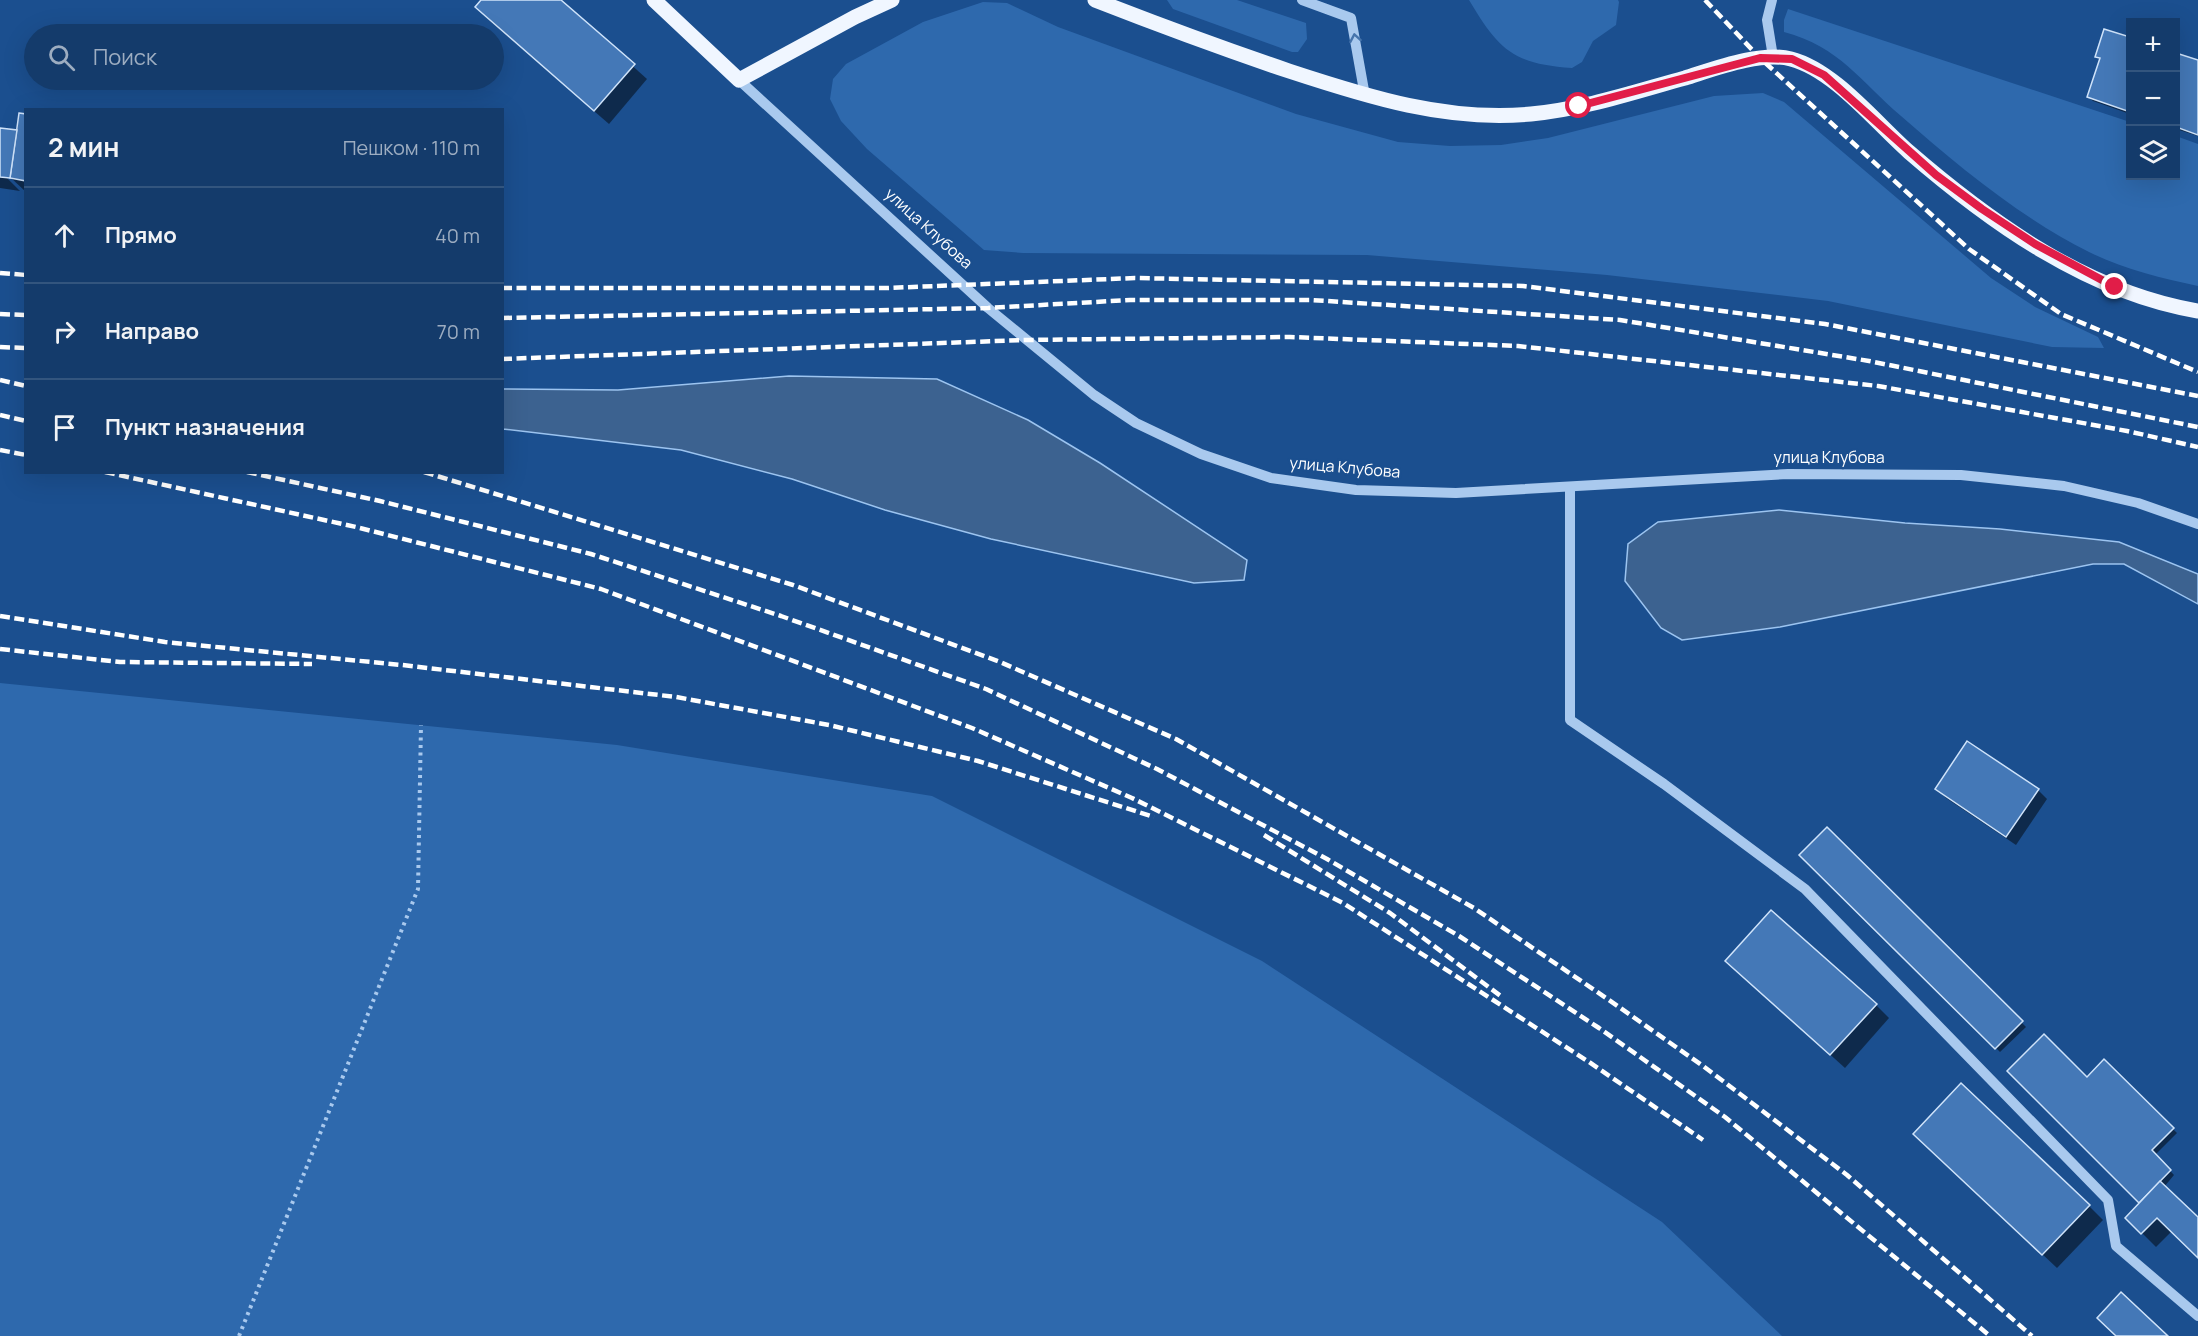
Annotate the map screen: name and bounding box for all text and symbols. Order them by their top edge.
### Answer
map controls [2126,18,2180,180]
button: + [2126,18,2180,72]
search box [24,24,504,90]
one-way arrow [1349,33,1361,43]
icon: search [45,41,78,74]
text: Поиск [93,42,157,72]
button: − [2126,72,2180,126]
route start [1565,92,1591,118]
button: layers [2126,126,2180,180]
text: 2 мин [48,129,120,165]
text: Пешком · 110 m [343,134,480,161]
street label: улица Клубова [880,183,978,273]
icon: ahead [48,219,81,252]
text: Прямо [105,220,177,250]
text: 40 m [435,222,480,249]
route end [2101,273,2127,299]
icon: right [48,315,81,348]
text: Направо [105,316,199,346]
text: 70 m [437,318,480,345]
icon: arrive [48,411,81,444]
text: Пункт назначения [105,412,305,442]
street label: улица Клубова [1773,446,1885,468]
street label: улица Клубова [1289,451,1401,483]

